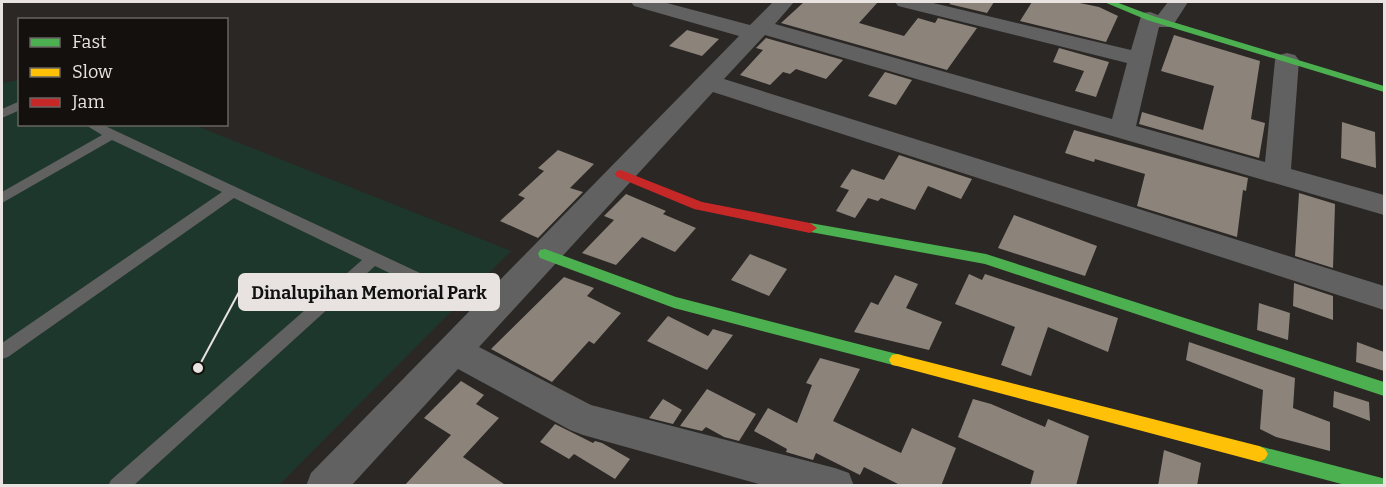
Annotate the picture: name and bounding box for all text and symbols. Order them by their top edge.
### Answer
legend [18,18,228,126]
text: Fast [72,31,107,53]
text: Slow [72,61,113,83]
text: Jam [71,91,105,113]
callout: Dinalupihan Memorial Park [239,274,499,310]
text: Dinalupihan Memorial Park [251,282,487,304]

